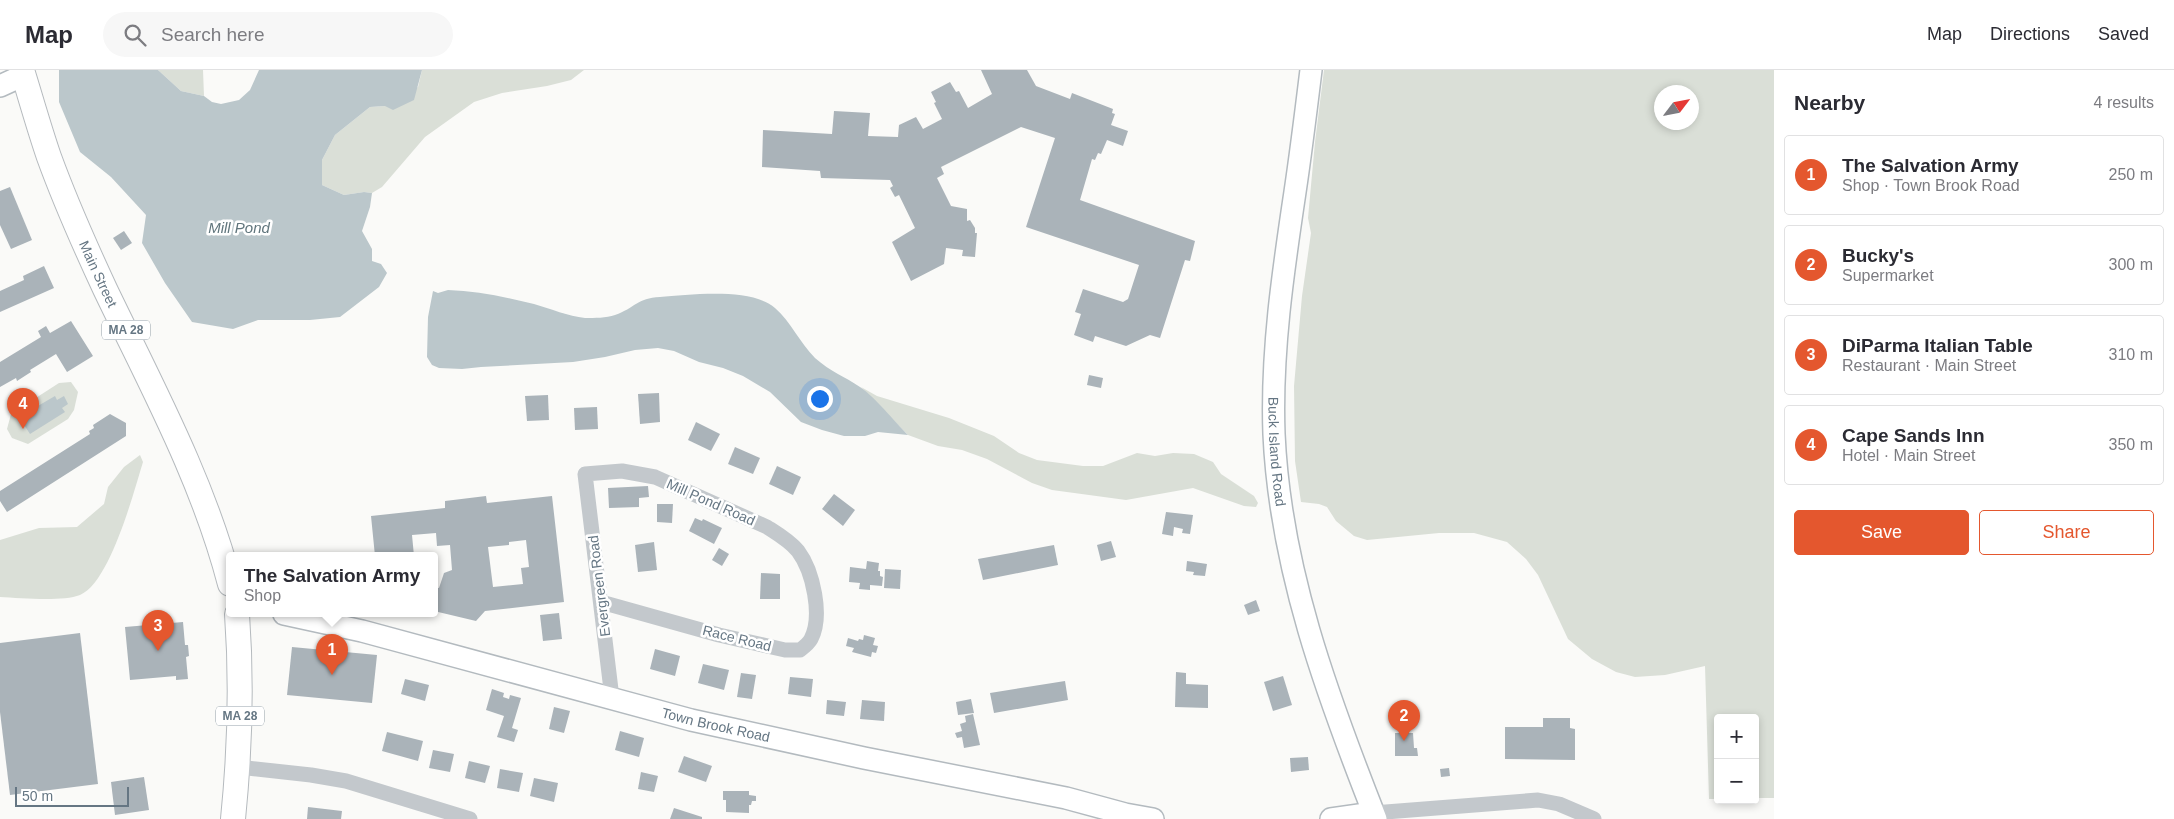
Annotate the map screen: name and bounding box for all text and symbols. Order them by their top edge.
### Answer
search box [103,12,453,57]
text: Map [25,21,73,48]
icon: search [121,21,149,49]
text: Search here [161,24,265,45]
text: Map [1927,24,1962,44]
text: Directions [1990,24,2070,44]
text: Saved [2098,24,2149,44]
north arrow [1654,85,1699,130]
text: Nearby [1794,91,1865,114]
text: 4 results [2094,94,2154,111]
text: The Salvation Army [1842,155,2019,176]
text: 1 [1807,166,1815,183]
text: 250 m [2109,166,2153,183]
text: Shop · Town Brook Road [1842,177,2020,194]
water label: Mill Pond [208,219,270,236]
street label: Main Street [76,238,121,310]
text: Bucky's [1842,245,1914,266]
text: 2 [1807,256,1815,273]
text: 300 m [2109,256,2153,273]
text: Supermarket [1842,267,1934,284]
road number: MA 28 [102,320,150,340]
text: DiParma Italian Table [1842,335,2033,356]
text: 3 [1807,346,1815,363]
text: 310 m [2109,346,2153,363]
text: Restaurant · Main Street [1842,357,2016,374]
your location [807,386,833,412]
pin: 4 [7,388,39,429]
street label: Buck Island Road [1266,397,1289,507]
text: Cape Sands Inn [1842,425,1985,446]
text: 4 [1807,436,1815,453]
text: 350 m [2109,436,2153,453]
text: Hotel · Main Street [1842,447,1975,464]
street label: Mill Pond Road [664,475,758,529]
button: Save [1794,510,1969,555]
button: Share [1979,510,2154,555]
street label: Evergreen Road [585,534,613,638]
popup [226,552,438,617]
text: The Salvation Army [244,565,420,586]
text: Shop [244,587,281,604]
pin: 3 [142,610,174,651]
street label: Race Road [701,622,773,654]
pin: 1 [316,634,348,675]
pin: 2 [1388,700,1420,741]
street label: Town Brook Road [660,704,771,745]
road number: MA 28 [216,706,264,726]
map controls [1714,714,1759,804]
button: + [1714,714,1759,759]
button: − [1714,759,1759,804]
scale bar [15,784,129,807]
text: 50 m [22,788,53,804]

